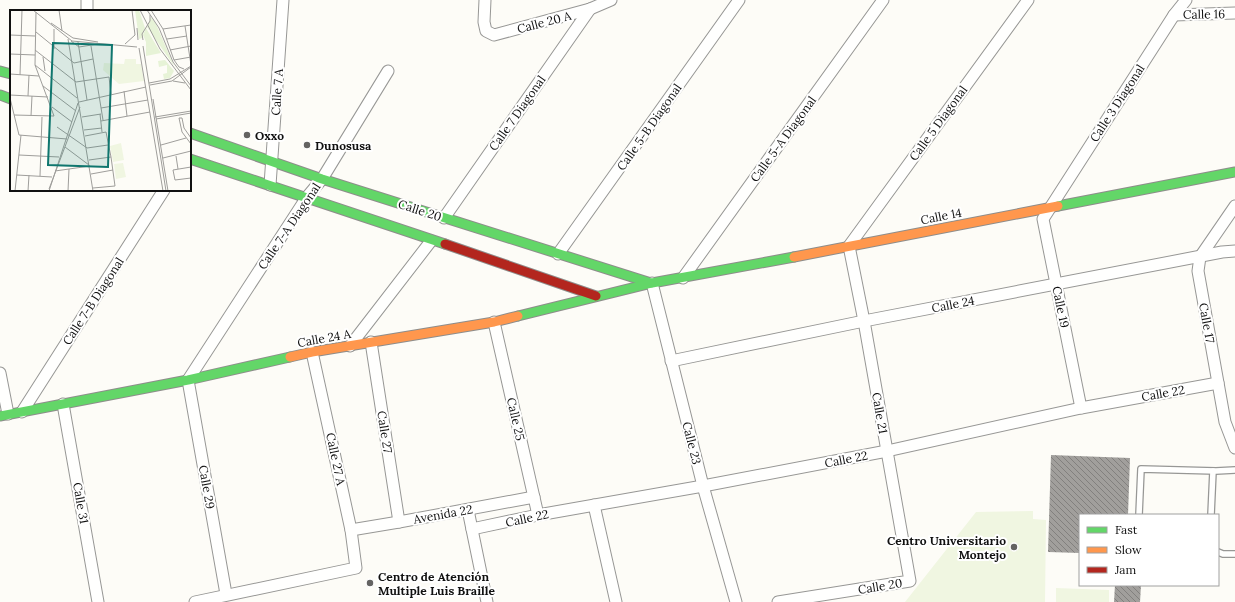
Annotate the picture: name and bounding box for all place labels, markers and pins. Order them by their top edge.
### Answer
place label: Oxxo [255,128,284,143]
marker: Oxxo [242,130,252,140]
place label: Dunosusa [315,138,372,153]
marker: Dunosusa [302,140,312,150]
place label: Centro Universitario Montejo [887,533,1006,562]
marker: Centro Universitario Montejo [1009,542,1019,552]
place label: Centro de Atención Multiple Luis Braille [378,569,496,598]
marker: Centro de Atención Multiple Luis Braille [365,578,375,588]

